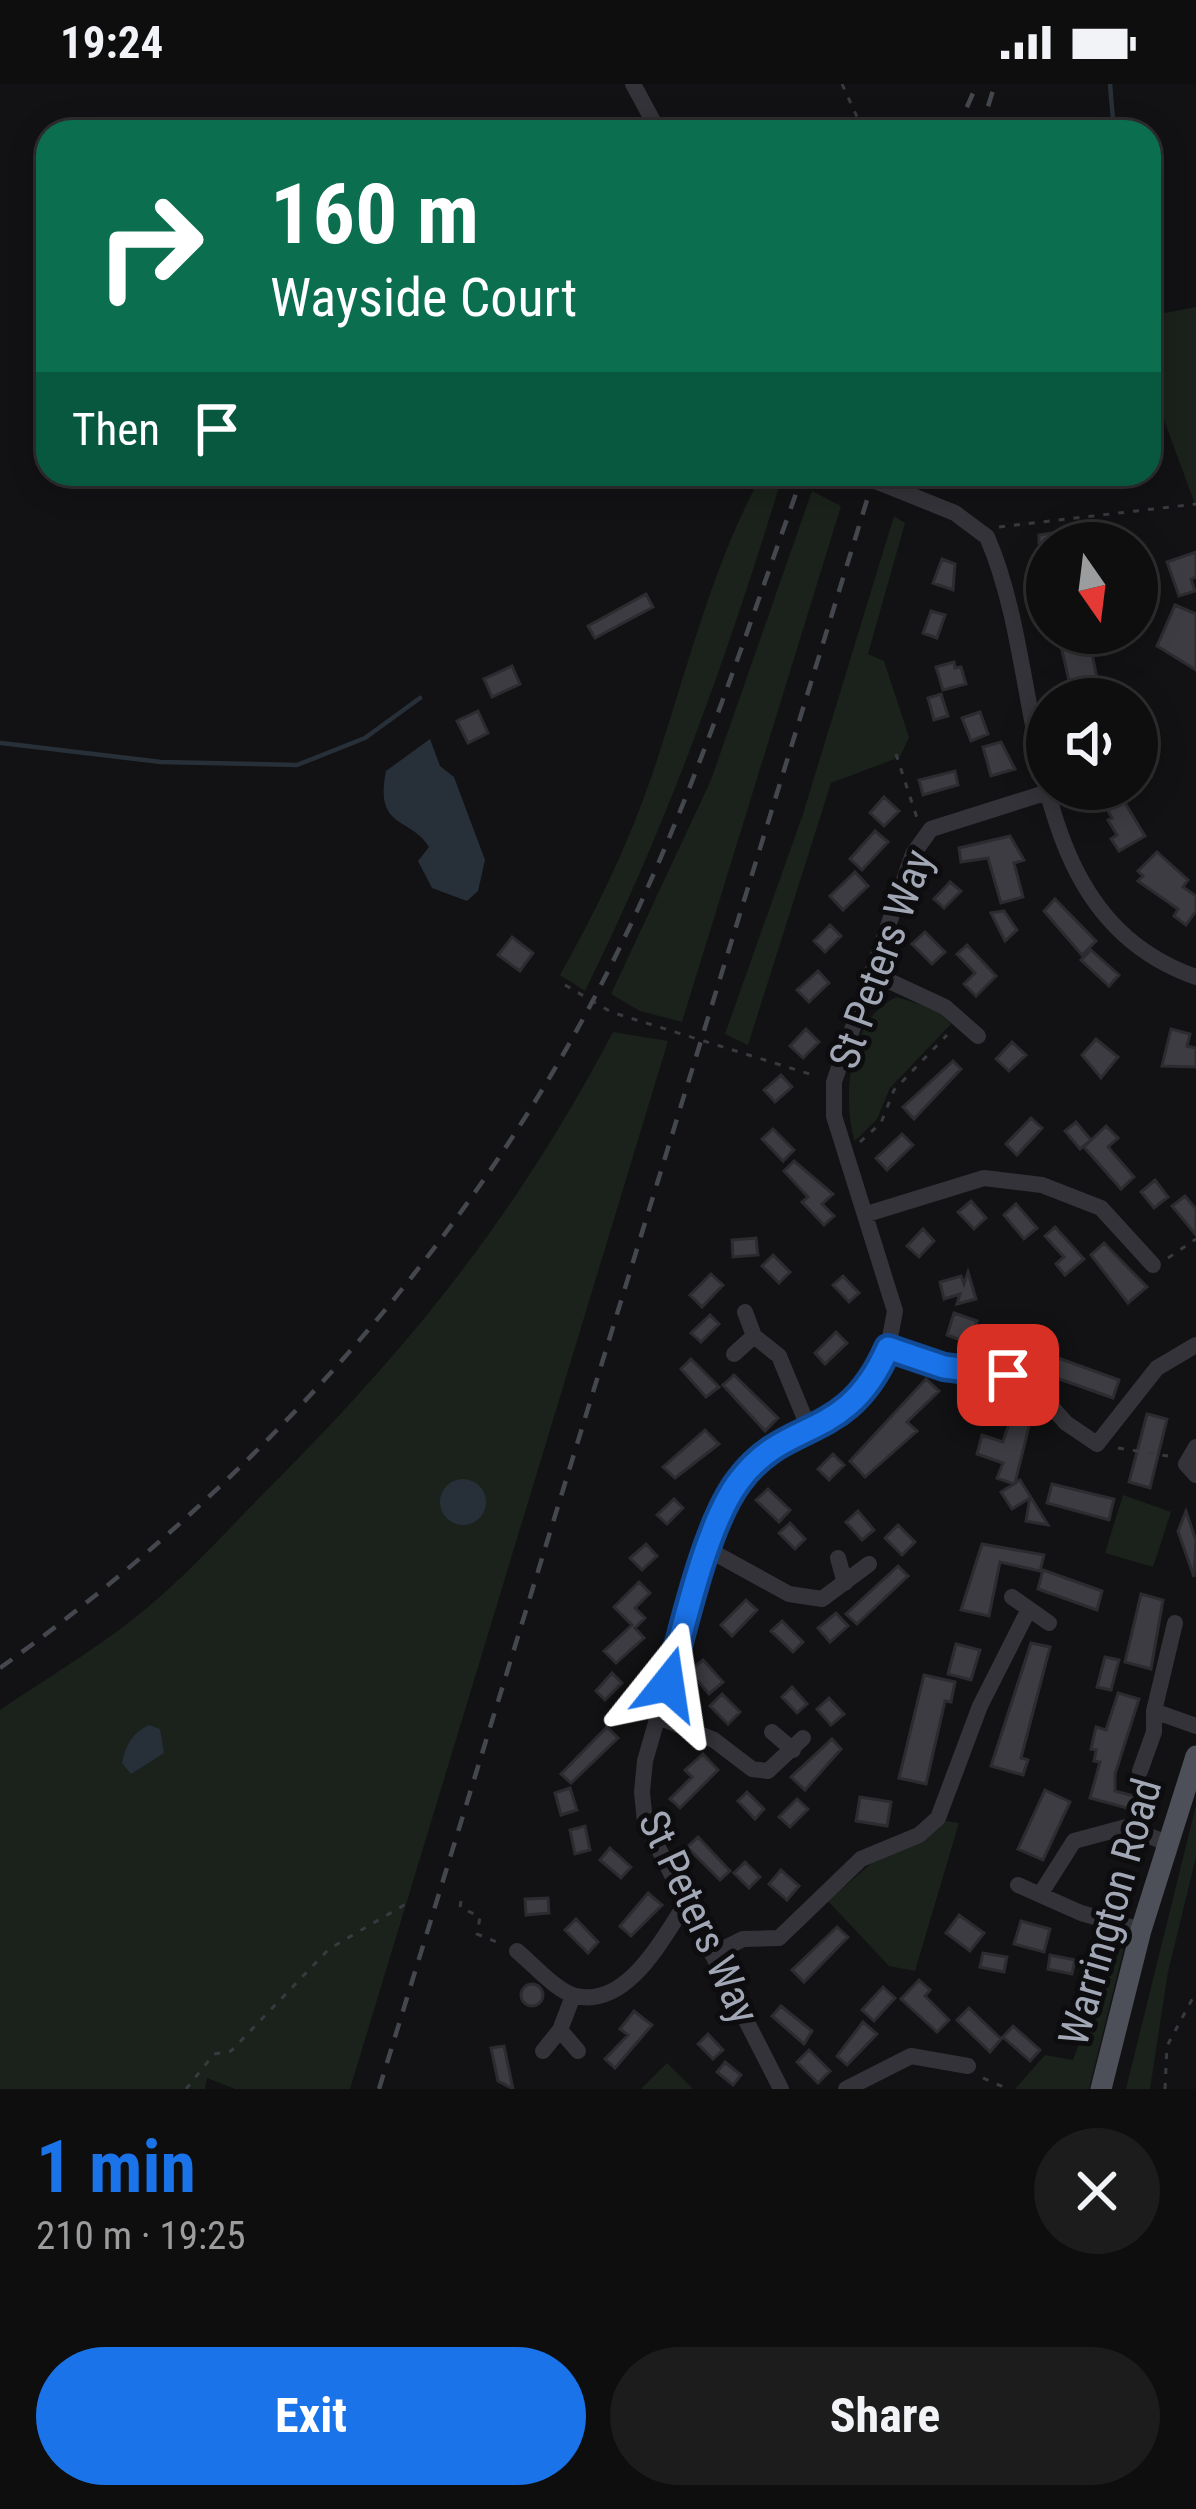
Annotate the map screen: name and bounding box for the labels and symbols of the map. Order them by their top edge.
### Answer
north arrow [1026,522,1158,654]
street label: St Peters Way [819,843,943,1075]
pin [957,1324,1059,1426]
position arrow [605,1621,731,1747]
street label: Warrington Road [1049,1773,1171,2051]
street label: St Peters Way [628,1803,770,2031]

